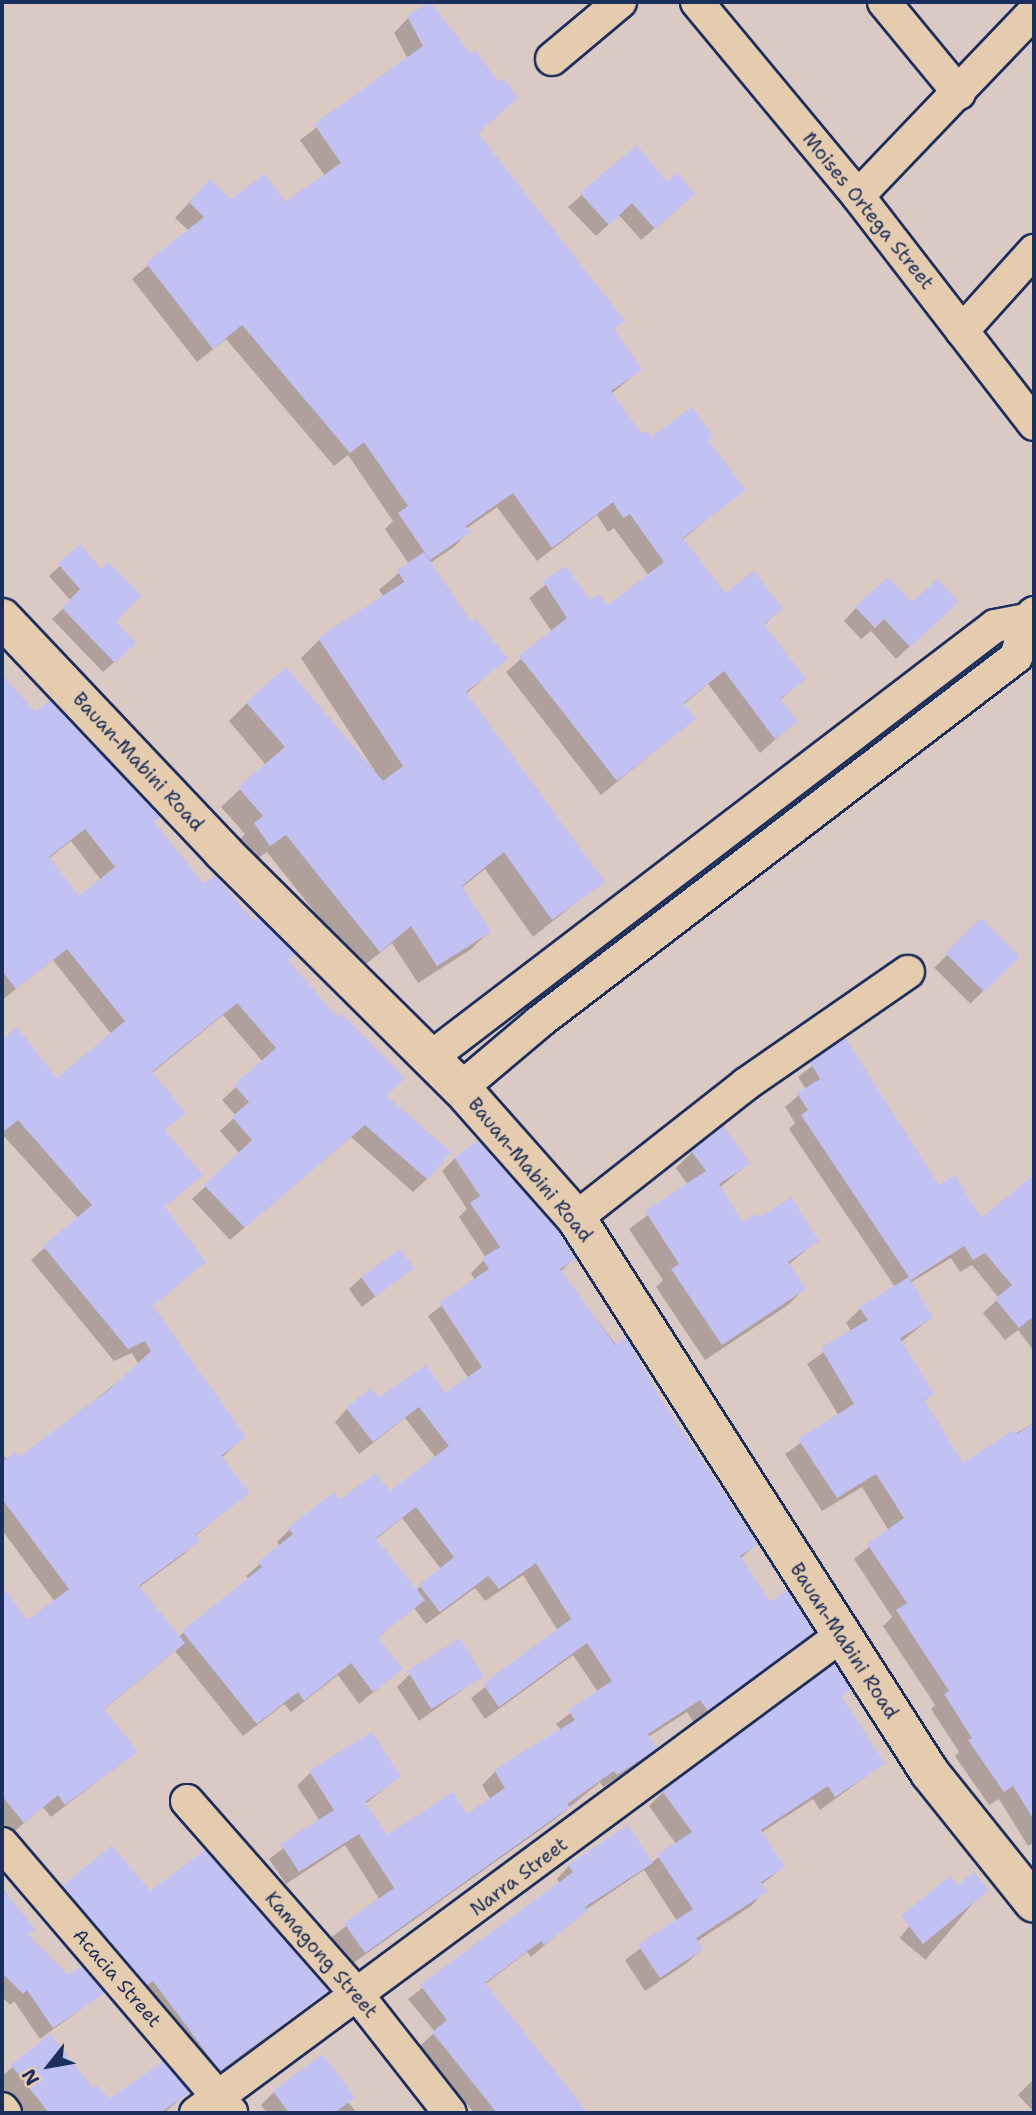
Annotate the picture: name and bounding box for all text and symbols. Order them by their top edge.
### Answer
street label: Moises Ortega Street [798,128,938,294]
street label: Bauan-Mabini Road [68,688,208,836]
street label: Bauan-Mabini Road [463,1093,597,1247]
street label: Bauan-Mabini Road [785,1559,903,1723]
street label: Narra Street [466,1833,572,1921]
street label: Kamagong Street [260,1887,382,2023]
street label: Acacia Street [68,1924,166,2032]
north arrow [14,2031,84,2101]
text: N [16,2064,45,2090]

